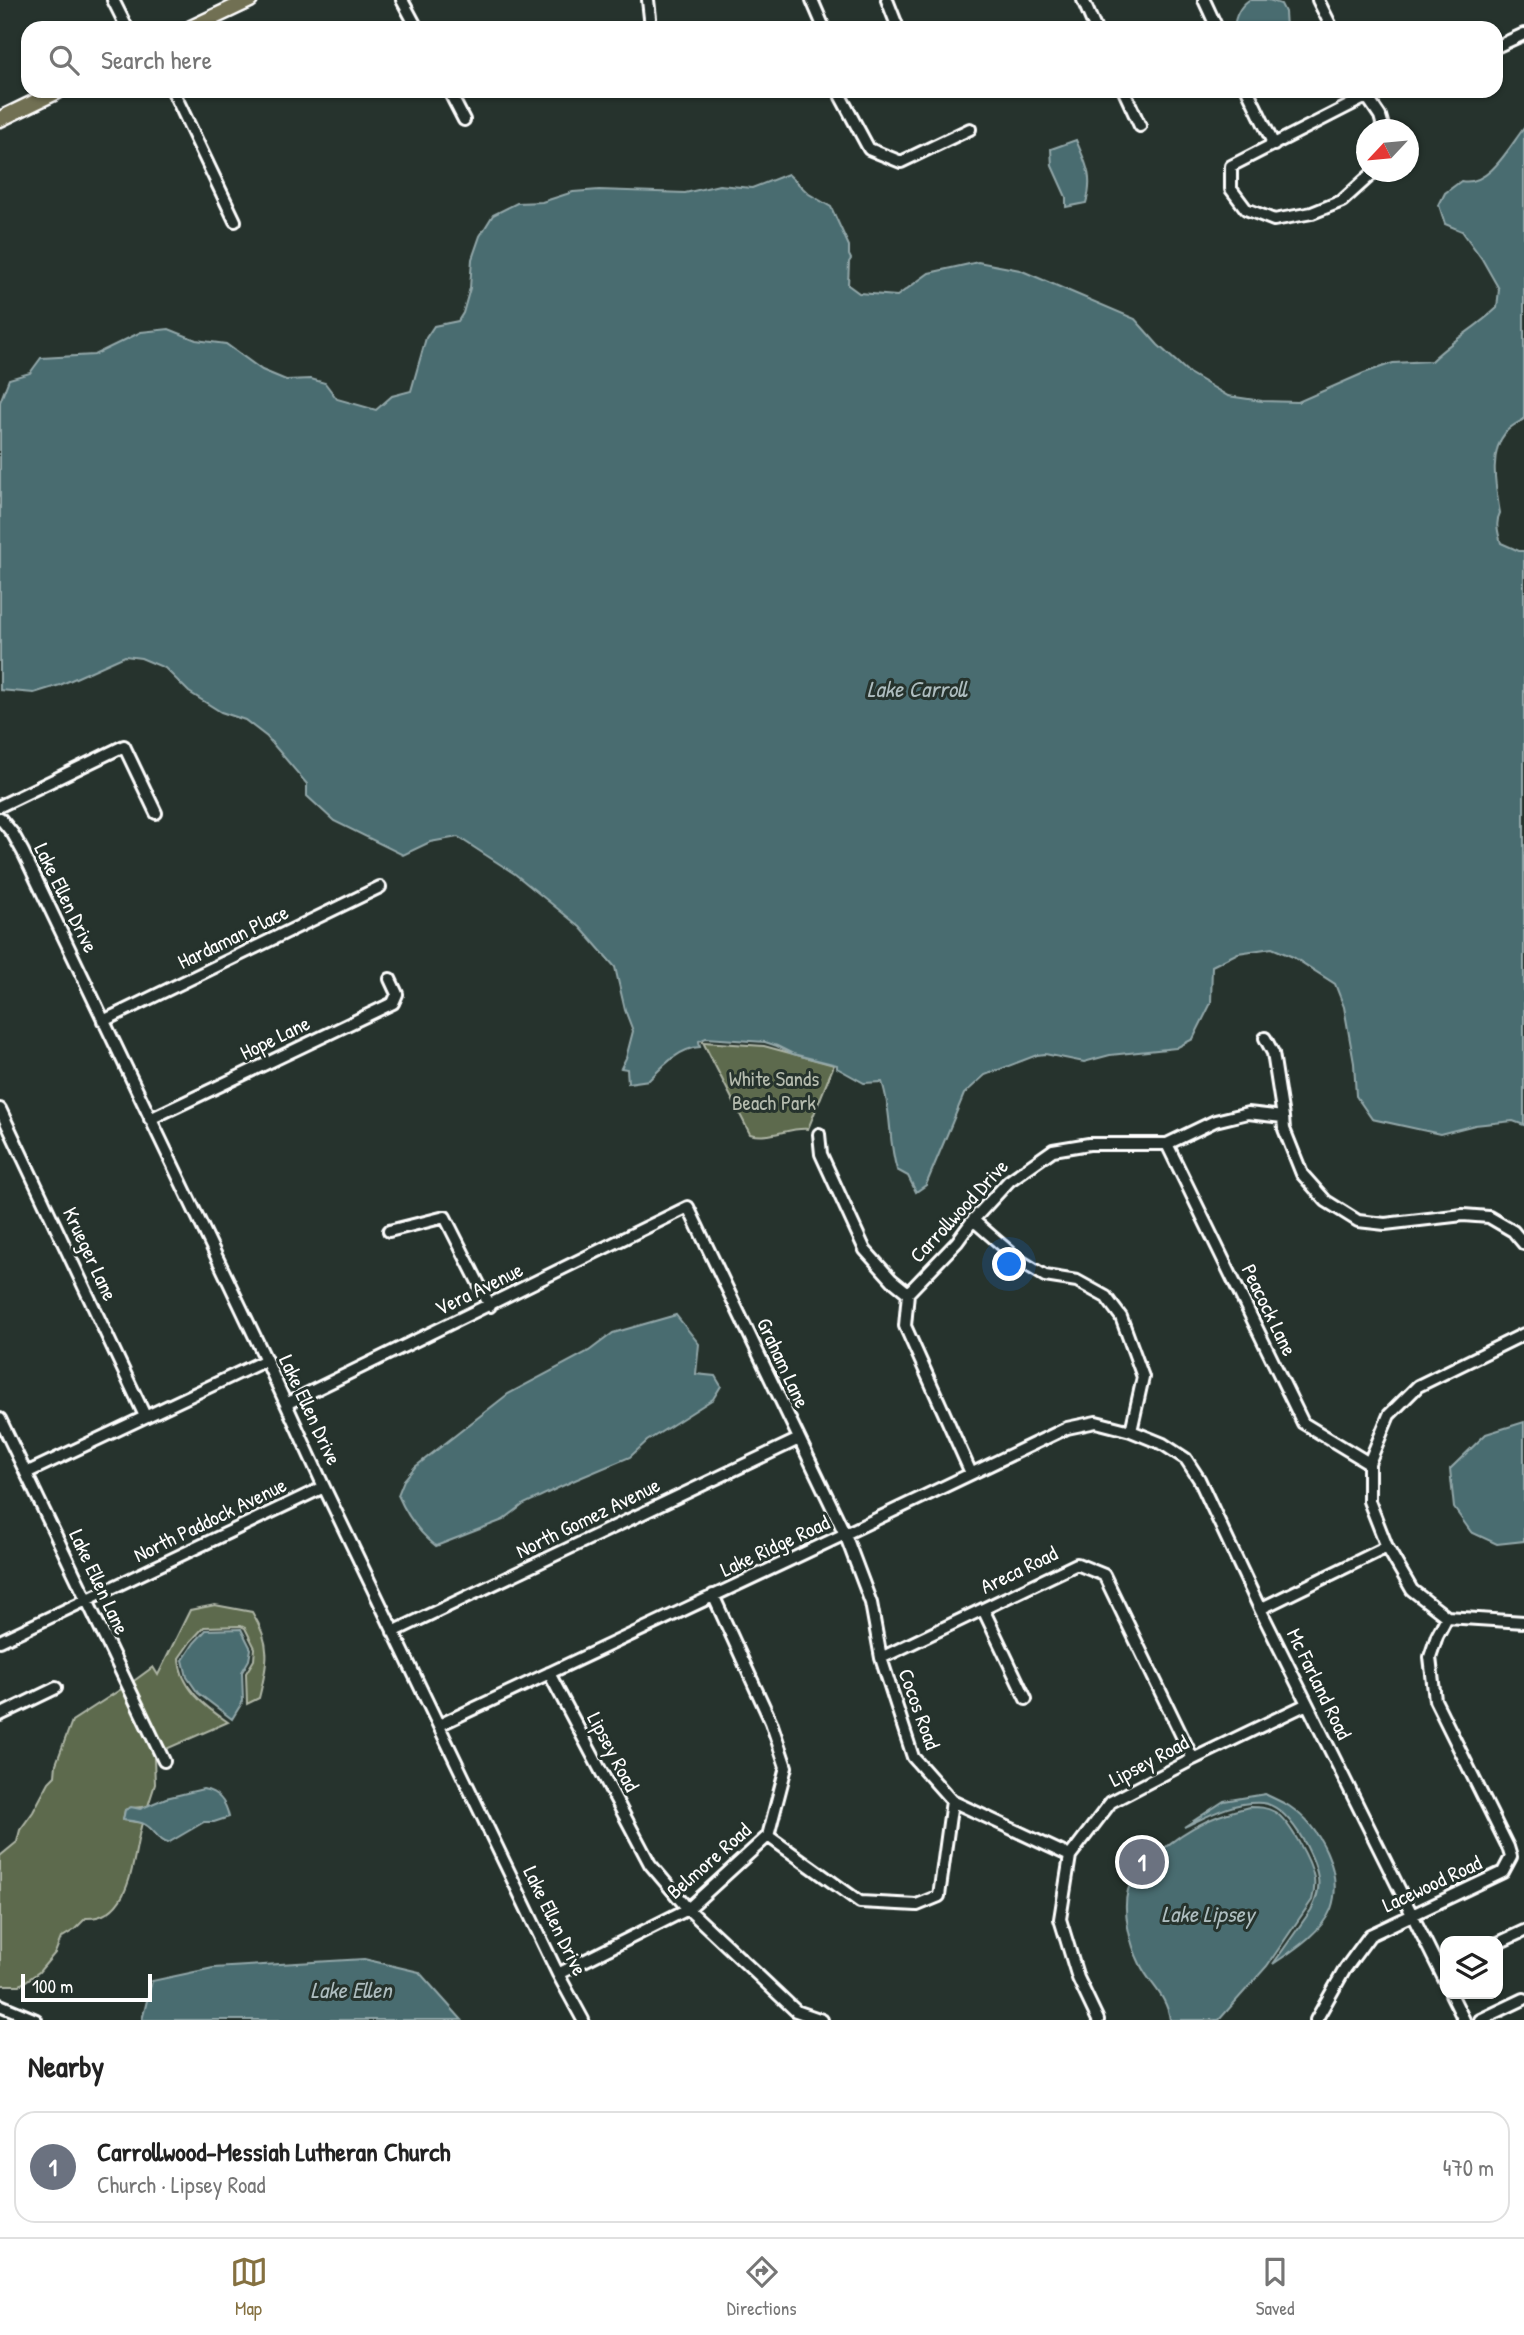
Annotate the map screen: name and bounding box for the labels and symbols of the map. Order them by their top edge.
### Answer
north arrow [1356,119,1419,182]
water label: Lake Carroll [867,673,968,704]
street label: Lake Ellen Drive [27,838,105,957]
street label: Hardaman Place [173,897,293,976]
street label: Hope Lane [235,1008,315,1067]
park label: White Sands Beach Park [729,1064,819,1117]
street label: Carrollwood Drive [903,1152,1014,1269]
street label: Krueger Lane [56,1202,125,1305]
your location [992,1247,1026,1281]
street label: Vera Avenue [430,1255,528,1322]
street label: Peacock Lane [1235,1259,1304,1361]
street label: Graham Lane [750,1313,817,1413]
street label: Lake Ellen Drive [272,1350,349,1470]
street label: North Paddock Avenue [129,1470,291,1569]
street label: North Gomez Avenue [511,1470,665,1565]
street label: Lake Ridge Road [715,1508,834,1583]
street label: Lake Ellen Lane [62,1525,136,1639]
street label: Areca Road [975,1538,1062,1601]
street label: Mc Farland Road [1280,1623,1359,1744]
street label: Cocos Road [891,1664,947,1753]
street label: Lipsey Road [580,1707,646,1797]
street label: Lipsey Road [1104,1728,1194,1794]
street label: Belmore Road [660,1816,757,1905]
pin: 1 [1119,1836,1165,1888]
street label: Lacewood Road [1377,1848,1486,1919]
street label: Lake Ellen Drive [516,1861,594,1980]
water label: Lake Lipsey [1162,1898,1257,1930]
scale bar [21,1971,152,2003]
water label: Lake Ellen [310,1974,393,2005]

